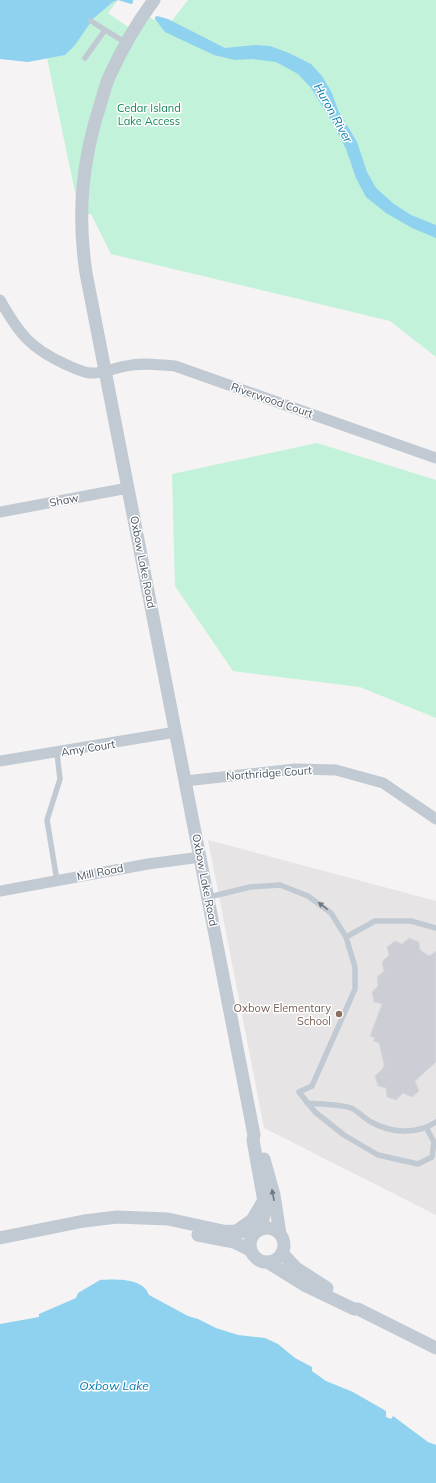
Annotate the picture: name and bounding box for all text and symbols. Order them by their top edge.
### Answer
water label: Huron River [311,80,356,146]
park label: Cedar Island Lake Access [117,101,181,128]
street label: Riverwood Court [229,379,315,421]
street label: Shaw [48,490,80,510]
street label: Oxbow Lake Road [127,515,159,609]
street label: Amy Court [60,737,116,759]
street label: Northridge Court [226,763,312,783]
street label: Oxbow Lake Road [189,833,221,927]
street label: Mill Road [76,861,124,883]
one-way arrow [317,902,328,911]
place label: Oxbow Elementary School [234,1001,331,1028]
marker: Oxbow Elementary School [334,1009,344,1019]
one-way arrow [270,1189,276,1201]
water label: Oxbow Lake [79,1378,149,1393]

